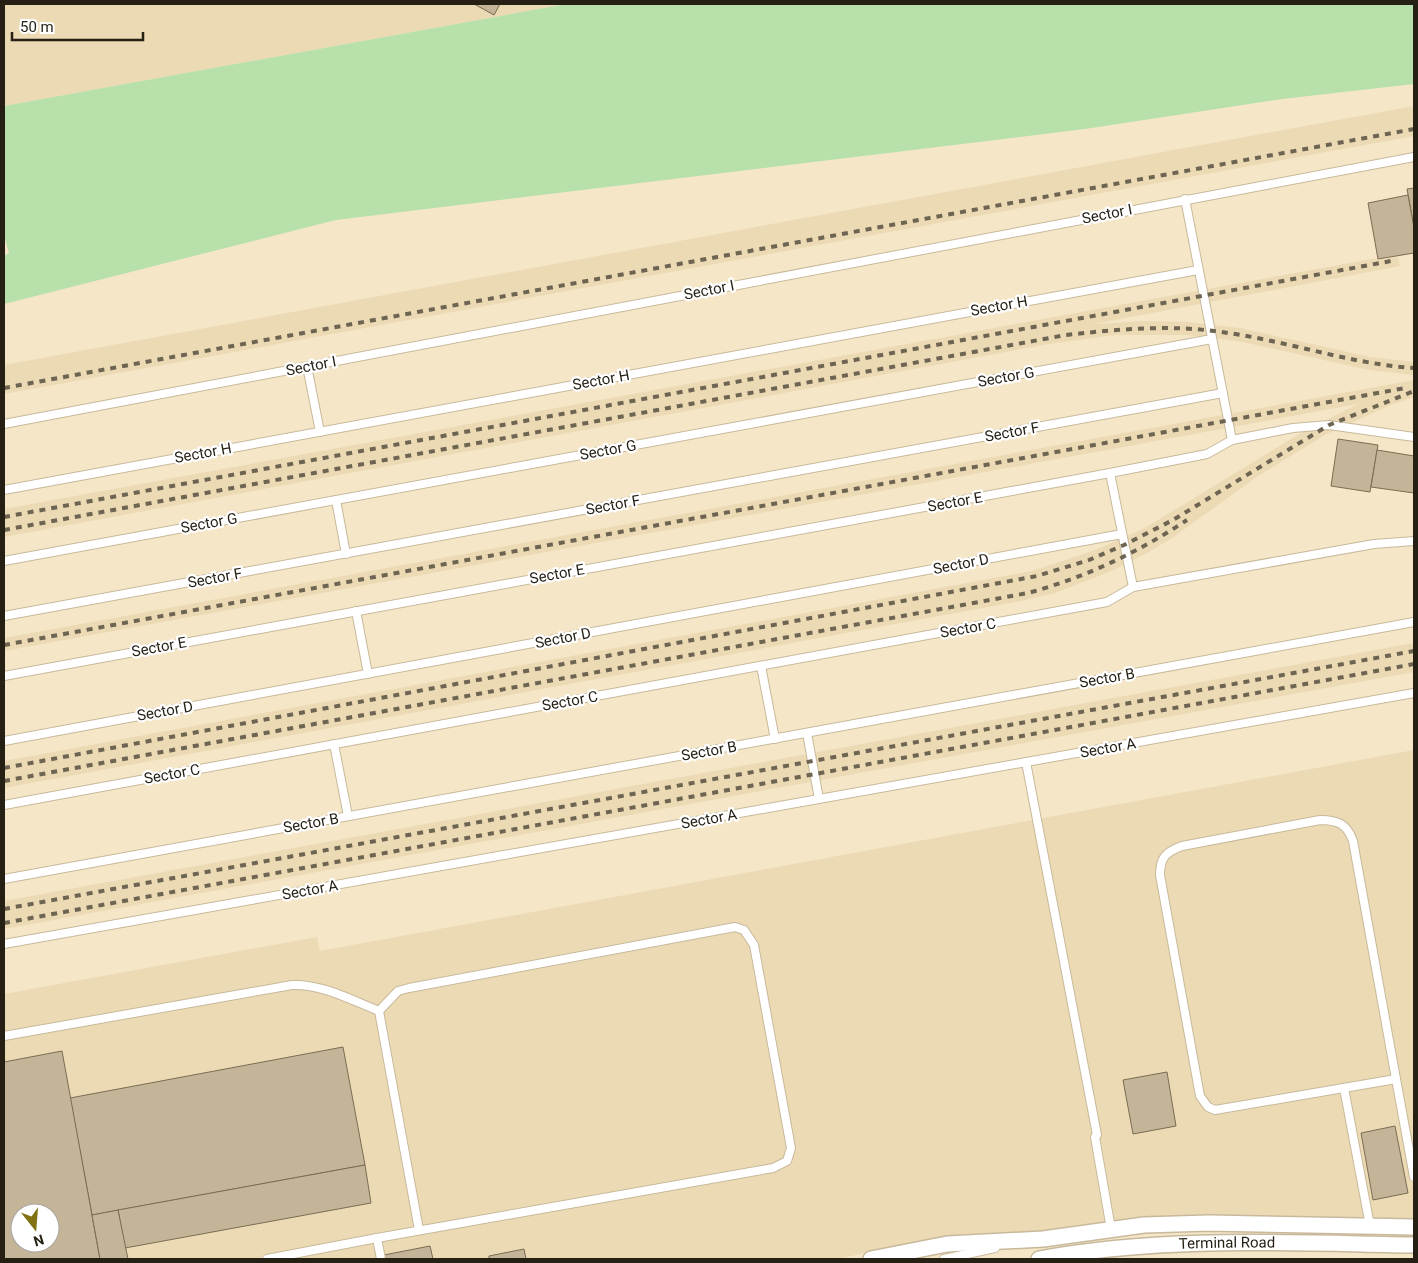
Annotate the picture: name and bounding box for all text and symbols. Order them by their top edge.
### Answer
scale bar [12,10,144,42]
text: 50 m [20,18,54,36]
street label: Sector I [1080,200,1134,228]
street label: Sector I [682,276,736,304]
street label: Sector H [969,292,1029,320]
street label: Sector I [284,352,338,380]
street label: Sector G [976,363,1036,391]
street label: Sector H [571,366,631,394]
street label: Sector F [983,418,1041,446]
street label: Sector G [578,436,638,464]
street label: Sector H [173,439,233,467]
street label: Sector E [926,488,984,516]
street label: Sector F [584,491,642,519]
street label: Sector G [179,509,239,537]
street label: Sector D [931,550,991,578]
street label: Sector E [528,560,586,588]
street label: Sector F [186,564,244,592]
street label: Sector C [939,614,998,642]
street label: Sector D [533,624,593,652]
street label: Sector E [130,633,188,661]
street label: Sector B [1078,664,1136,692]
street label: Sector C [541,687,600,715]
street label: Sector D [136,697,194,725]
street label: Sector A [1079,734,1138,762]
street label: Sector B [680,737,738,765]
street label: Sector C [143,760,202,788]
street label: Sector A [680,805,739,833]
street label: Sector B [282,809,340,837]
street label: Sector A [281,876,340,904]
north arrow [10,1203,60,1253]
text: N [32,1231,46,1250]
street label: Terminal Road [1179,1233,1275,1253]

